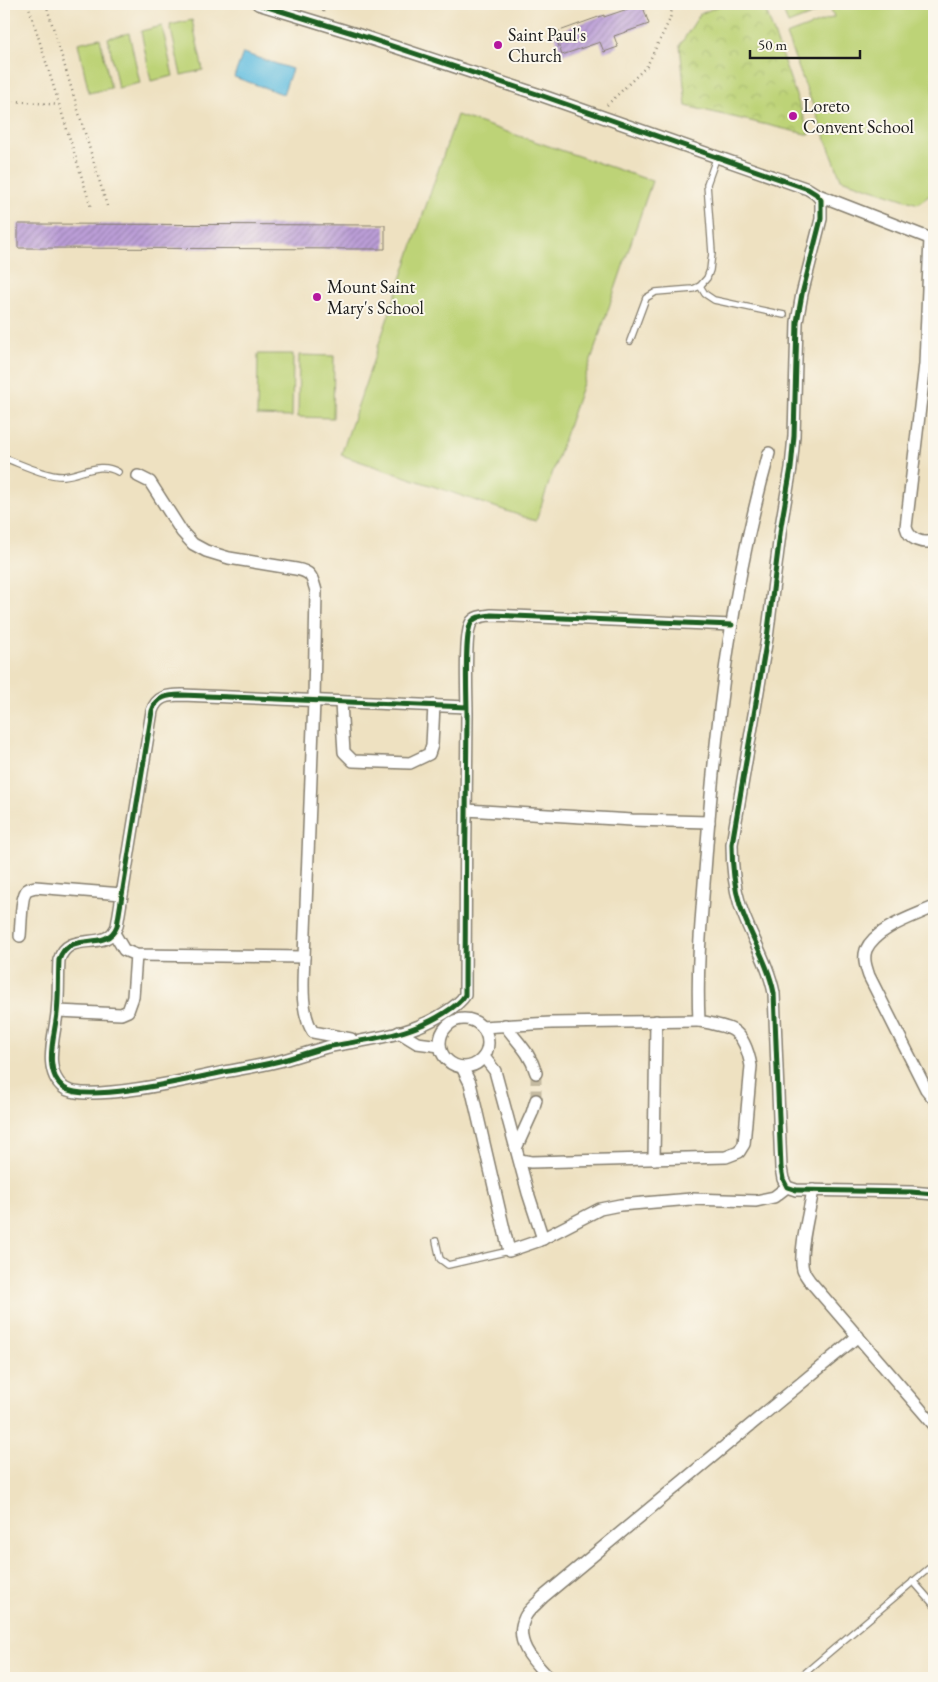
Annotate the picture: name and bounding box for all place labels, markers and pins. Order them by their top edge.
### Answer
place label: Saint Paul's Church [508,23,586,67]
marker: Saint Paul's Church [492,39,504,51]
place label: Loreto Convent School [803,94,914,138]
marker: Loreto Convent School [787,110,799,122]
place label: Mount Saint Mary's School [327,275,424,319]
marker: Mount Saint Mary's School [311,291,323,303]

